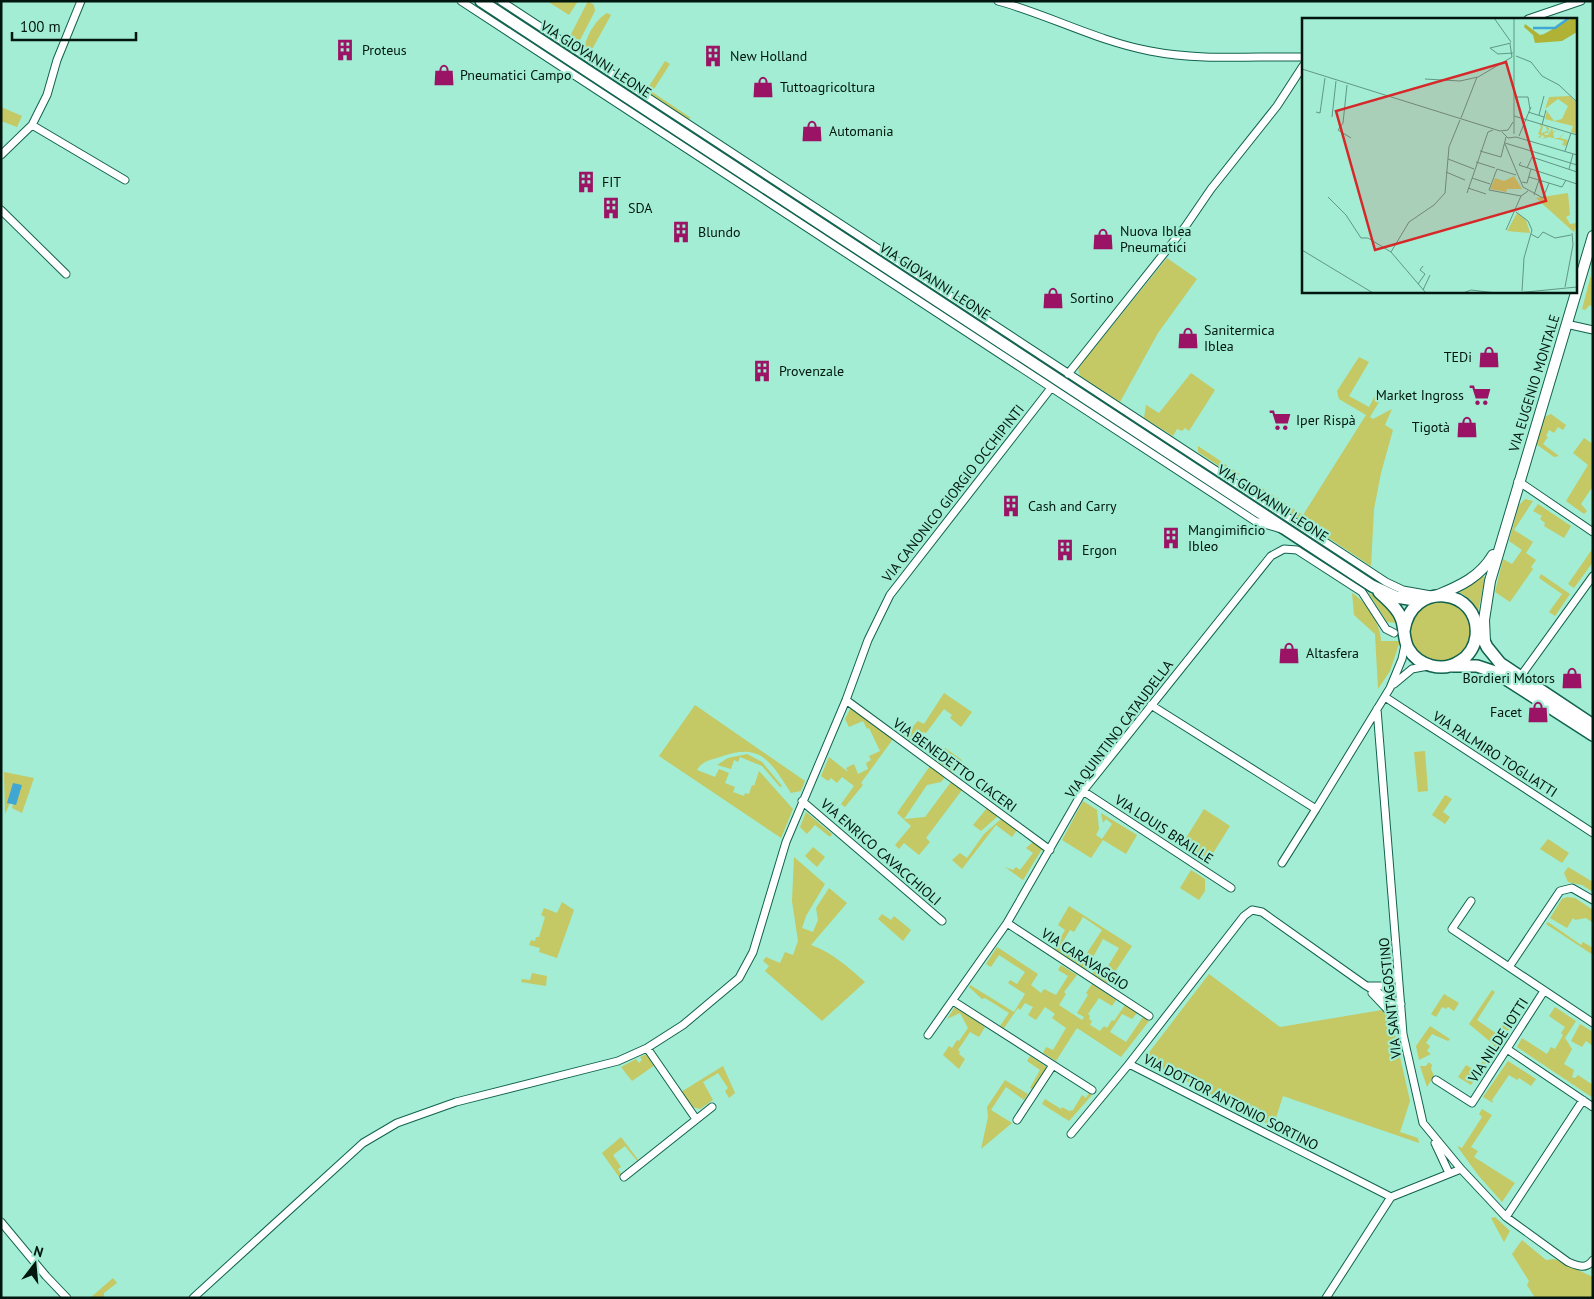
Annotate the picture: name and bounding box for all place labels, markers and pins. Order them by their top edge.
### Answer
building icon: Proteus [332,37,358,63]
place label: Proteus [362,41,407,59]
building icon: New Holland [700,43,726,69]
place label: New Holland [730,47,807,65]
shop icon: Pneumatici Campo [431,62,457,88]
place label: Pneumatici Campo [460,66,571,84]
shop icon: Tuttoagricoltura [750,74,776,100]
place label: Tuttoagricoltura [780,78,875,96]
shop icon: Automania [799,118,825,144]
place label: Automania [829,122,894,140]
building icon: FIT [573,169,599,195]
place label: FIT [602,173,621,191]
building icon: SDA [598,195,624,221]
place label: SDA [628,199,653,217]
building icon: Blundo [668,219,694,245]
place label: Nuova Iblea Pneumatici [1120,222,1192,256]
place label: Blundo [698,223,741,241]
shop icon: Nuova Iblea Pneumatici [1090,226,1116,252]
shop icon: Sortino [1040,285,1066,311]
place label: Sortino [1070,289,1114,307]
place label: Sanitermica Iblea [1204,321,1275,355]
shop icon: Sanitermica Iblea [1175,325,1201,351]
shop icon: TEDi [1476,344,1502,370]
place label: TEDi [1444,348,1472,366]
building icon: Provenzale [749,358,775,384]
place label: Provenzale [779,362,844,380]
supermarket icon: Market Ingross [1467,382,1493,408]
place label: Market Ingross [1376,386,1464,404]
supermarket icon: Iper Rispà [1267,407,1293,433]
place label: Iper Rispà [1296,411,1356,429]
shop icon: Tigotà [1454,414,1480,440]
place label: Tigotà [1412,418,1450,436]
building icon: Cash and Carry [998,493,1024,519]
place label: Cash and Carry [1028,497,1117,515]
place label: Mangimificio Ibleo [1188,521,1265,555]
building icon: Mangimificio Ibleo [1158,525,1184,551]
building icon: Ergon [1052,537,1078,563]
place label: Ergon [1082,541,1117,559]
shop icon: Altasfera [1276,640,1302,666]
place label: Altasfera [1306,644,1359,662]
shop icon: Bordieri Motors [1559,665,1585,691]
place label: Bordieri Motors [1463,669,1555,687]
shop icon: Facet [1525,699,1551,725]
place label: Facet [1490,703,1522,721]

